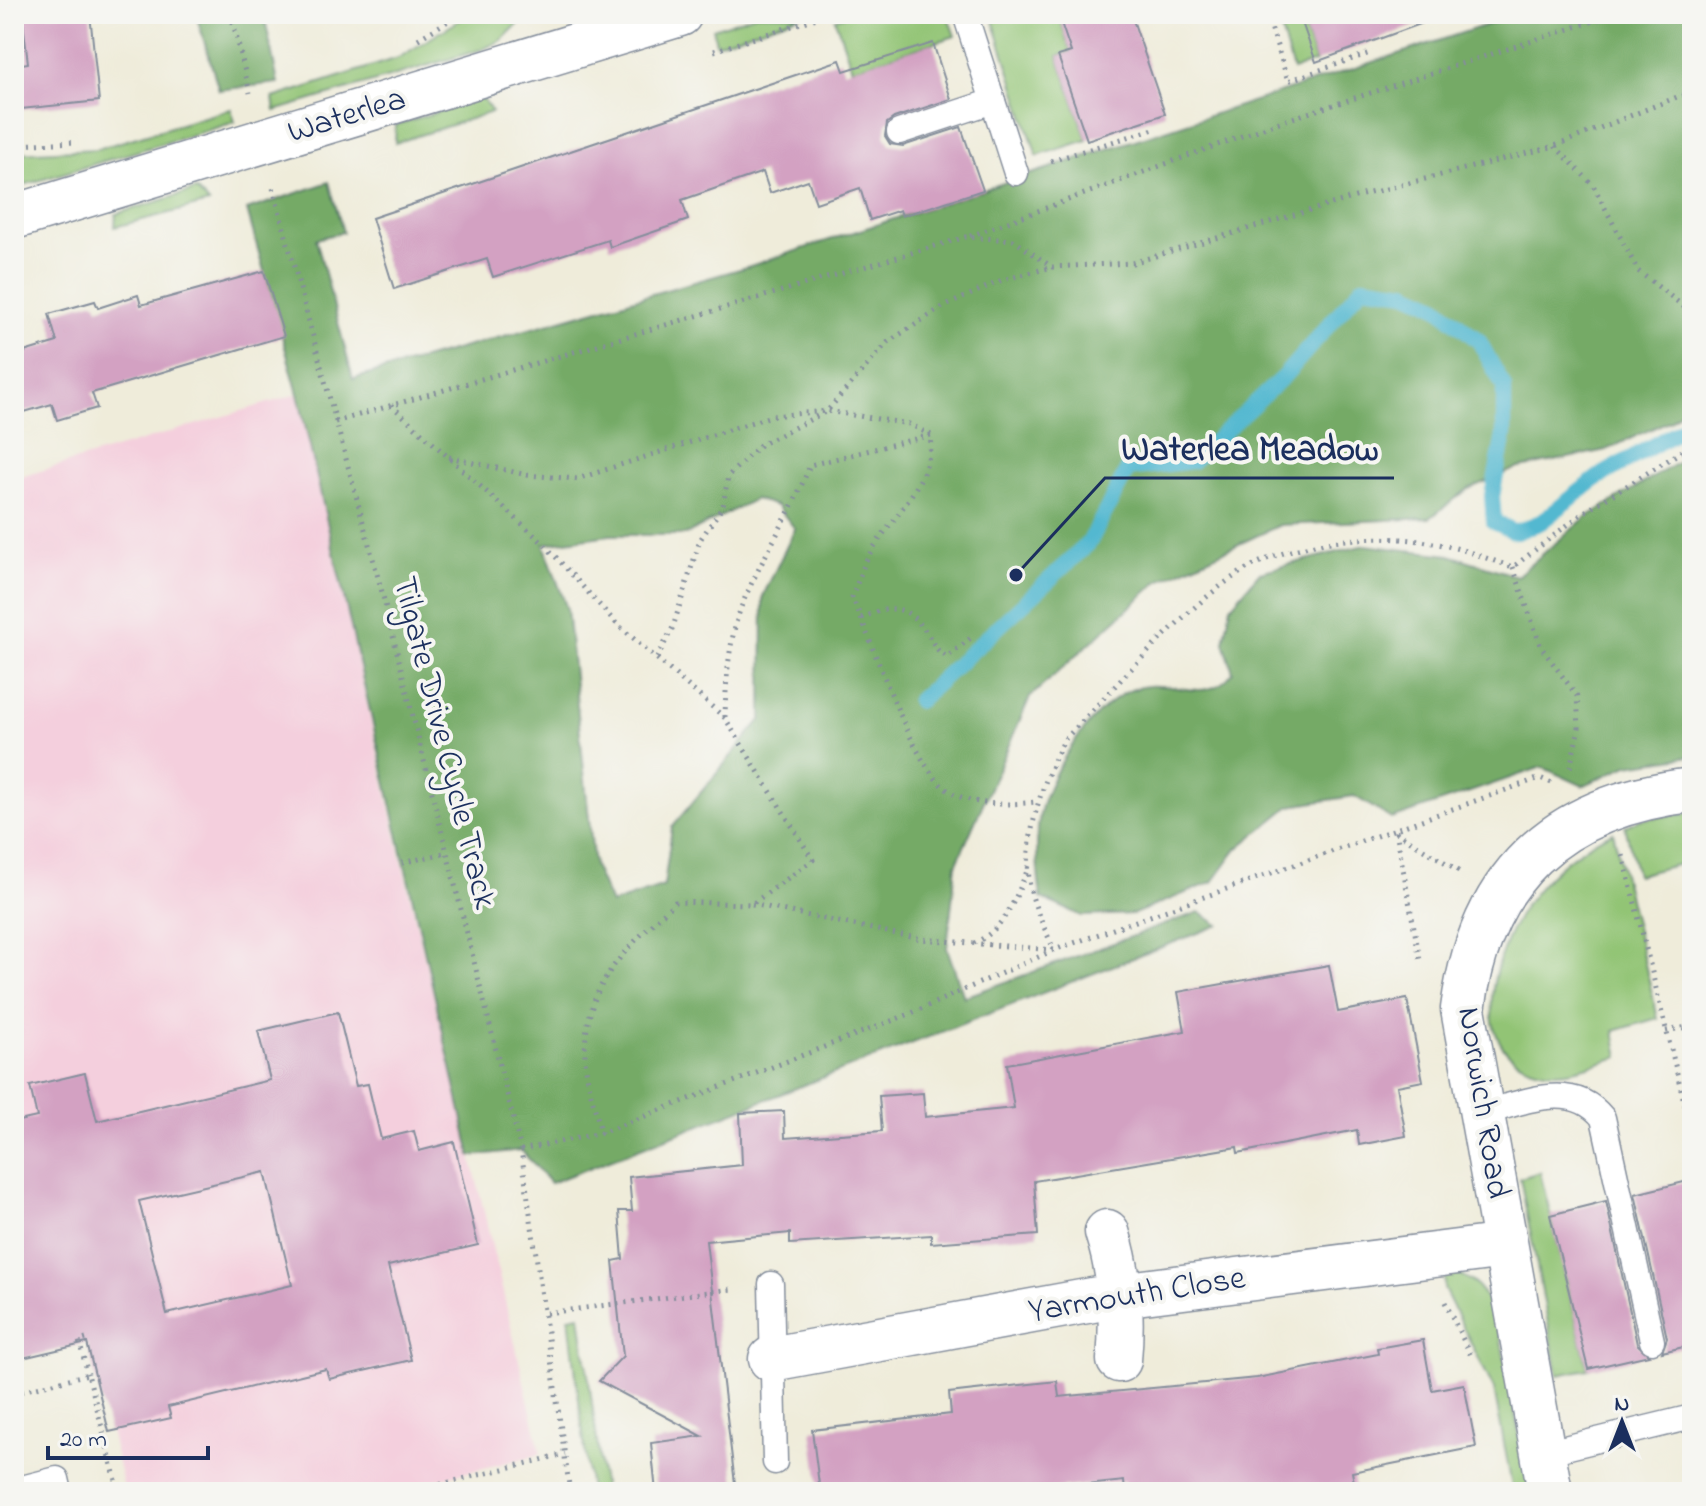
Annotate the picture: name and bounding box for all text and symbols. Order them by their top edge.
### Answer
street label: Waterlea [282,75,412,159]
callout: Waterlea Meadow [1105,418,1394,478]
text: Waterlea Meadow [1121,425,1379,478]
street label: Tilgate Drive Cycle Track [377,571,509,915]
street label: Norwich Road [1442,1004,1522,1202]
street label: Yarmouth Close [1025,1254,1250,1338]
north arrow [1582,1382,1662,1462]
text: N [1615,1389,1629,1421]
scale bar [48,1410,208,1460]
text: 20 m [60,1423,107,1458]

